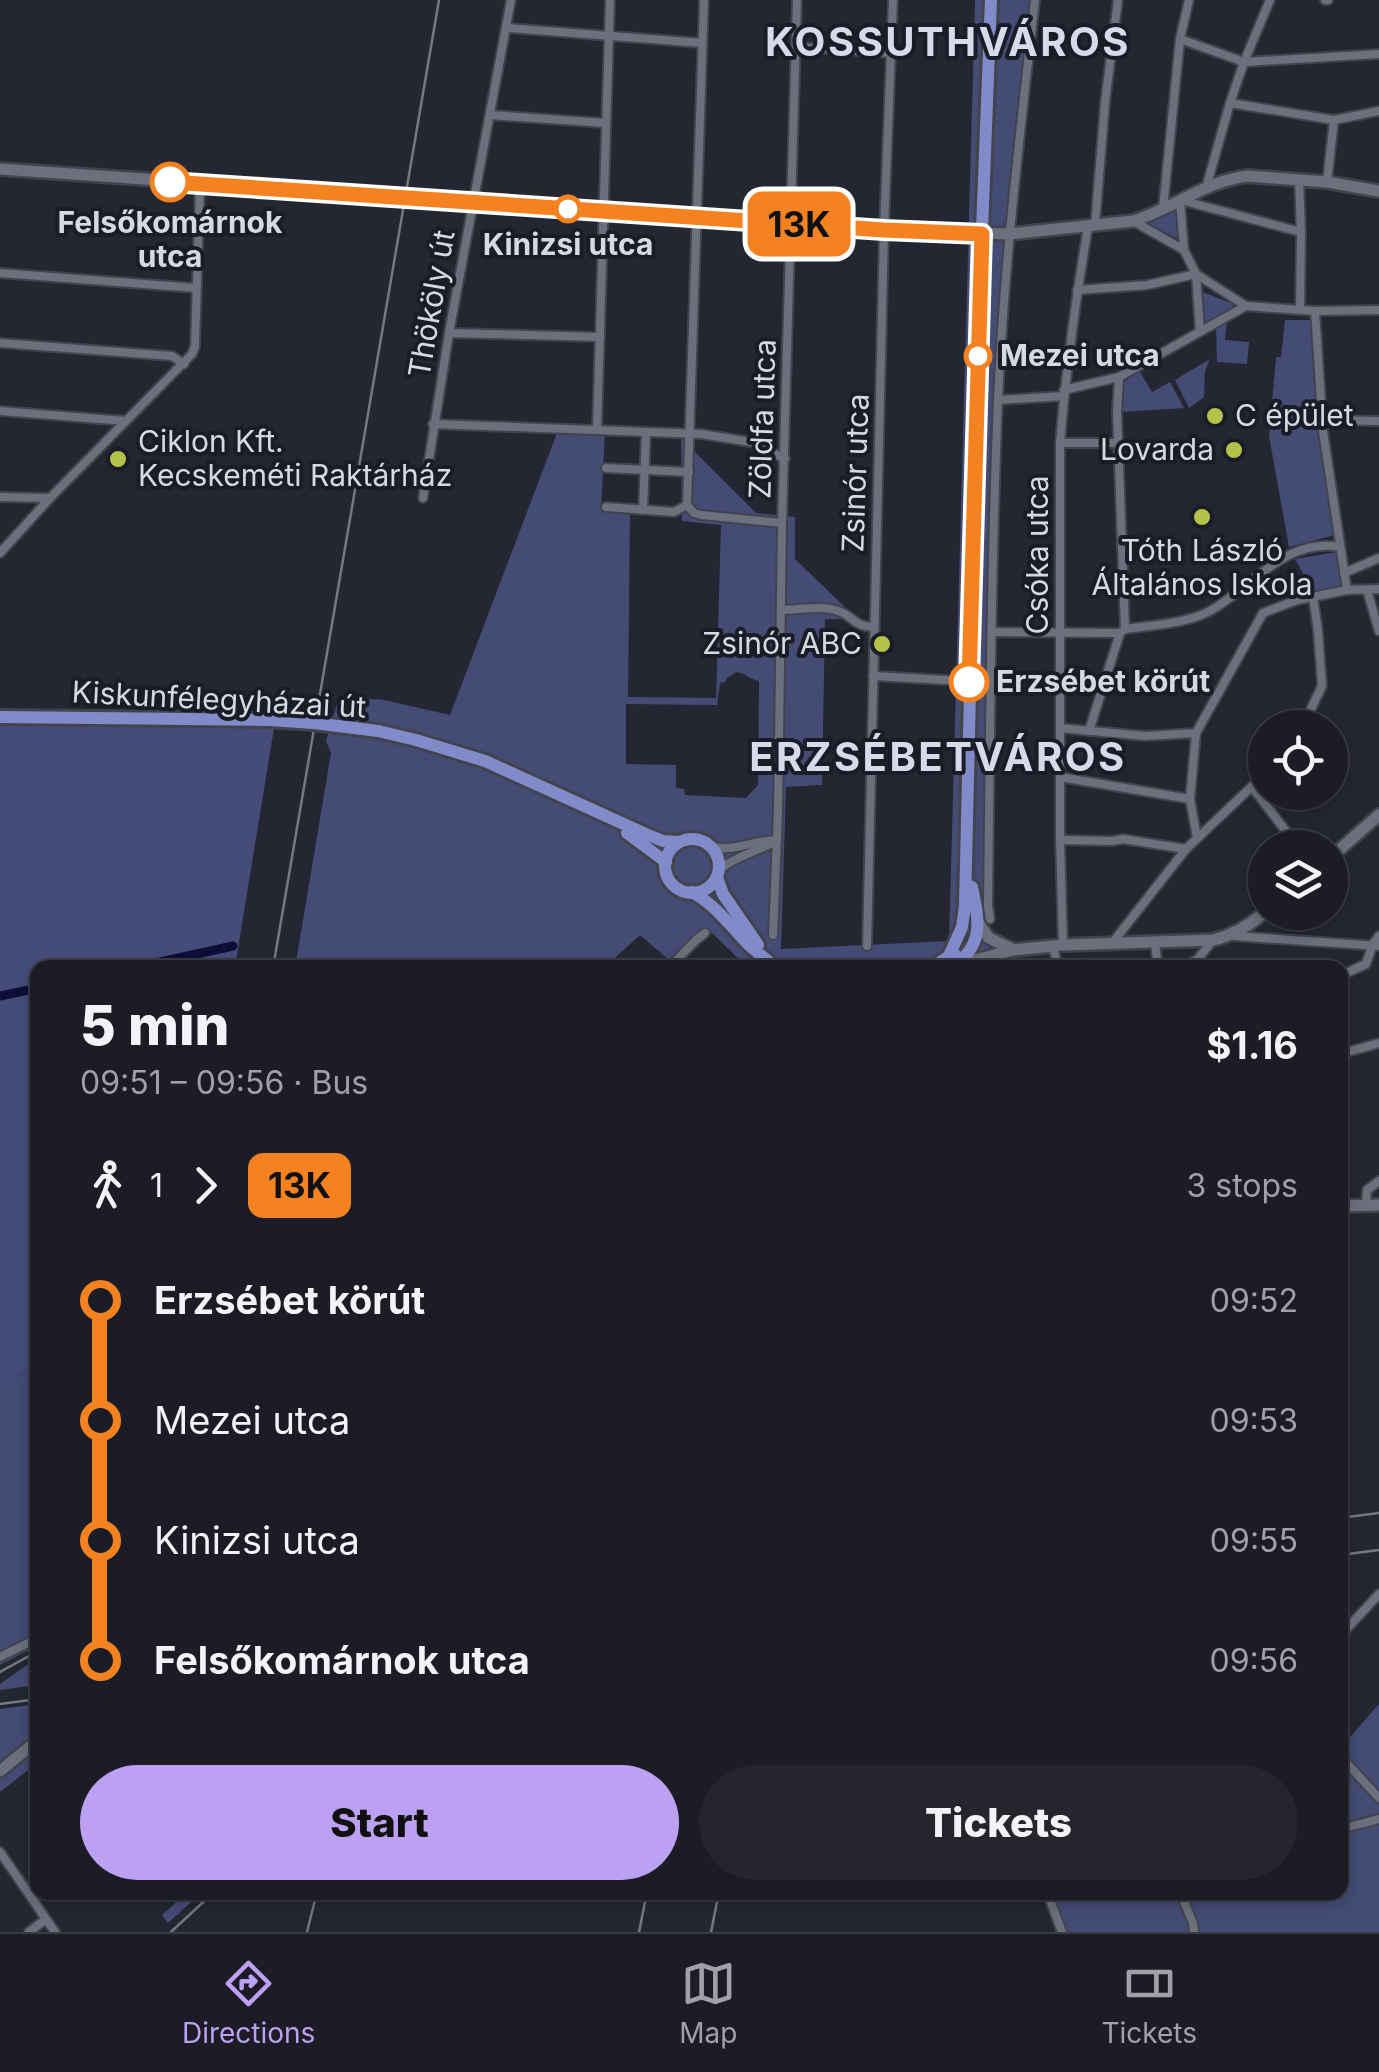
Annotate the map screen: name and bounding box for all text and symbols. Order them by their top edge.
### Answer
district label: KOSSUTHVÁROS [765,17,1131,66]
marker: Felsőkomárnok utca [151,163,189,201]
line badge: 13K [742,192,856,256]
marker: Kinizsi utca [555,196,581,222]
text: 13K [768,203,830,245]
place label: Felsőkomárnok utca [58,204,283,274]
place label: Kinizsi utca [483,226,653,262]
street label: Thököly út [400,227,462,380]
place label: Mezei utca [1000,337,1160,373]
street label: Zöldfa utca [741,338,783,500]
marker: Mezei utca [965,343,991,369]
street label: Zsinór utca [834,393,876,553]
place label: C épület [1235,397,1354,433]
marker: C épület [1204,405,1226,427]
place label: Ciklon Kft. Kecskeméti Raktárház [138,423,452,493]
place label: Lovarda [1100,431,1214,467]
marker: Lovarda [1223,439,1245,461]
marker: Ciklon Kft. Kecskeméti Raktárház [107,448,129,470]
street label: Csóka utca [1019,475,1055,635]
marker: Tóth László Általános Iskola [1191,506,1213,528]
place label: Tóth László Általános Iskola [1091,532,1313,602]
place label: Zsinór ABC [702,625,862,661]
marker: Zsinór ABC [871,633,893,655]
marker: Erzsébet körút [950,663,988,701]
place label: Erzsébet körút [996,663,1210,699]
street label: Kiskunfélegyházai út [71,673,367,725]
map controls [1248,710,1348,930]
button: locate [1248,710,1348,810]
district label: ERZSÉBETVÁROS [749,732,1127,781]
button: layers [1248,830,1348,930]
text: 5 min [80,992,229,1058]
text: $1.16 [1206,1022,1298,1068]
text: 09:51 – 09:56 · Bus [80,1063,368,1102]
icon: walk [80,1158,135,1213]
icon: forward [178,1158,233,1213]
text: 13K [268,1164,331,1206]
text: 1 [150,1166,163,1205]
text: 3 stops [1187,1166,1298,1205]
text: Erzsébet körút [154,1277,425,1323]
text: 09:52 [1210,1281,1298,1320]
text: Mezei utca [154,1397,350,1443]
text: 09:53 [1210,1401,1298,1440]
text: Kinizsi utca [154,1517,360,1563]
text: 09:55 [1210,1521,1298,1560]
text: Felsőkomárnok utca [154,1637,530,1683]
text: 09:56 [1209,1641,1298,1680]
button: Start [80,1765,679,1880]
button: Tickets [699,1765,1298,1880]
tab: Directions [182,1956,315,2050]
tab: Map [679,1956,737,2050]
tab: Tickets [1101,1956,1197,2050]

